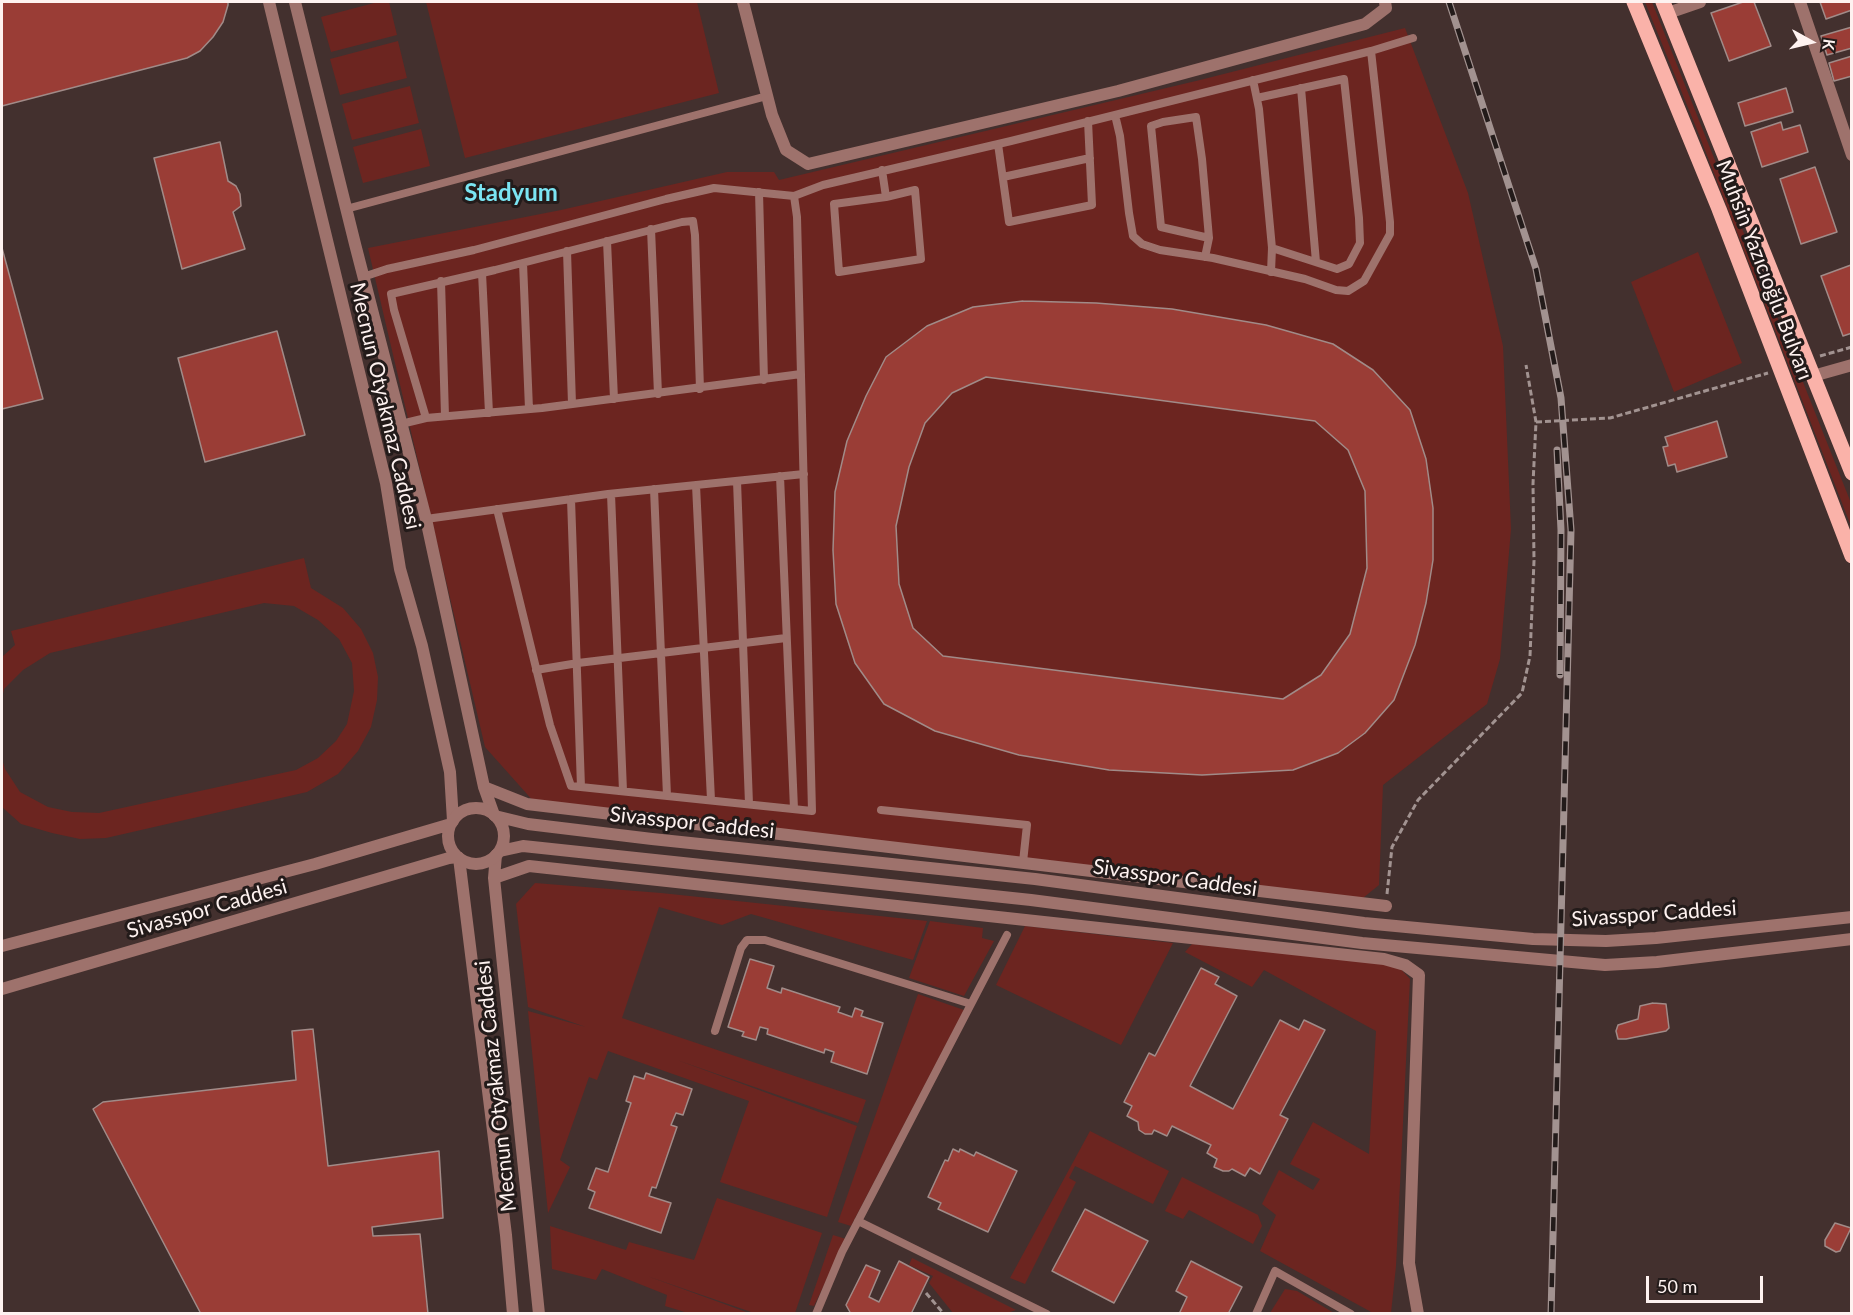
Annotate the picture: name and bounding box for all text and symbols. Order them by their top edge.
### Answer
north arrow [1781,12,1841,72]
text: K [1819,38,1839,51]
street label: Muhsin Yazıcıoğlu Bulvarı [1710,157,1818,383]
district label: Stadyum [464,179,558,207]
street label: Mecnun Otyakmaz Caddesi [344,280,426,532]
street label: Sivasspor Caddesi [608,802,776,844]
street label: Sivasspor Caddesi [1091,854,1259,902]
street label: Sivasspor Caddesi [124,874,290,944]
street label: Sivasspor Caddesi [1571,896,1737,932]
street label: Mecnun Otyakmaz Caddesi [470,959,522,1213]
scale bar [1649,1264,1766,1302]
text: 50 m [1657,1275,1697,1297]

